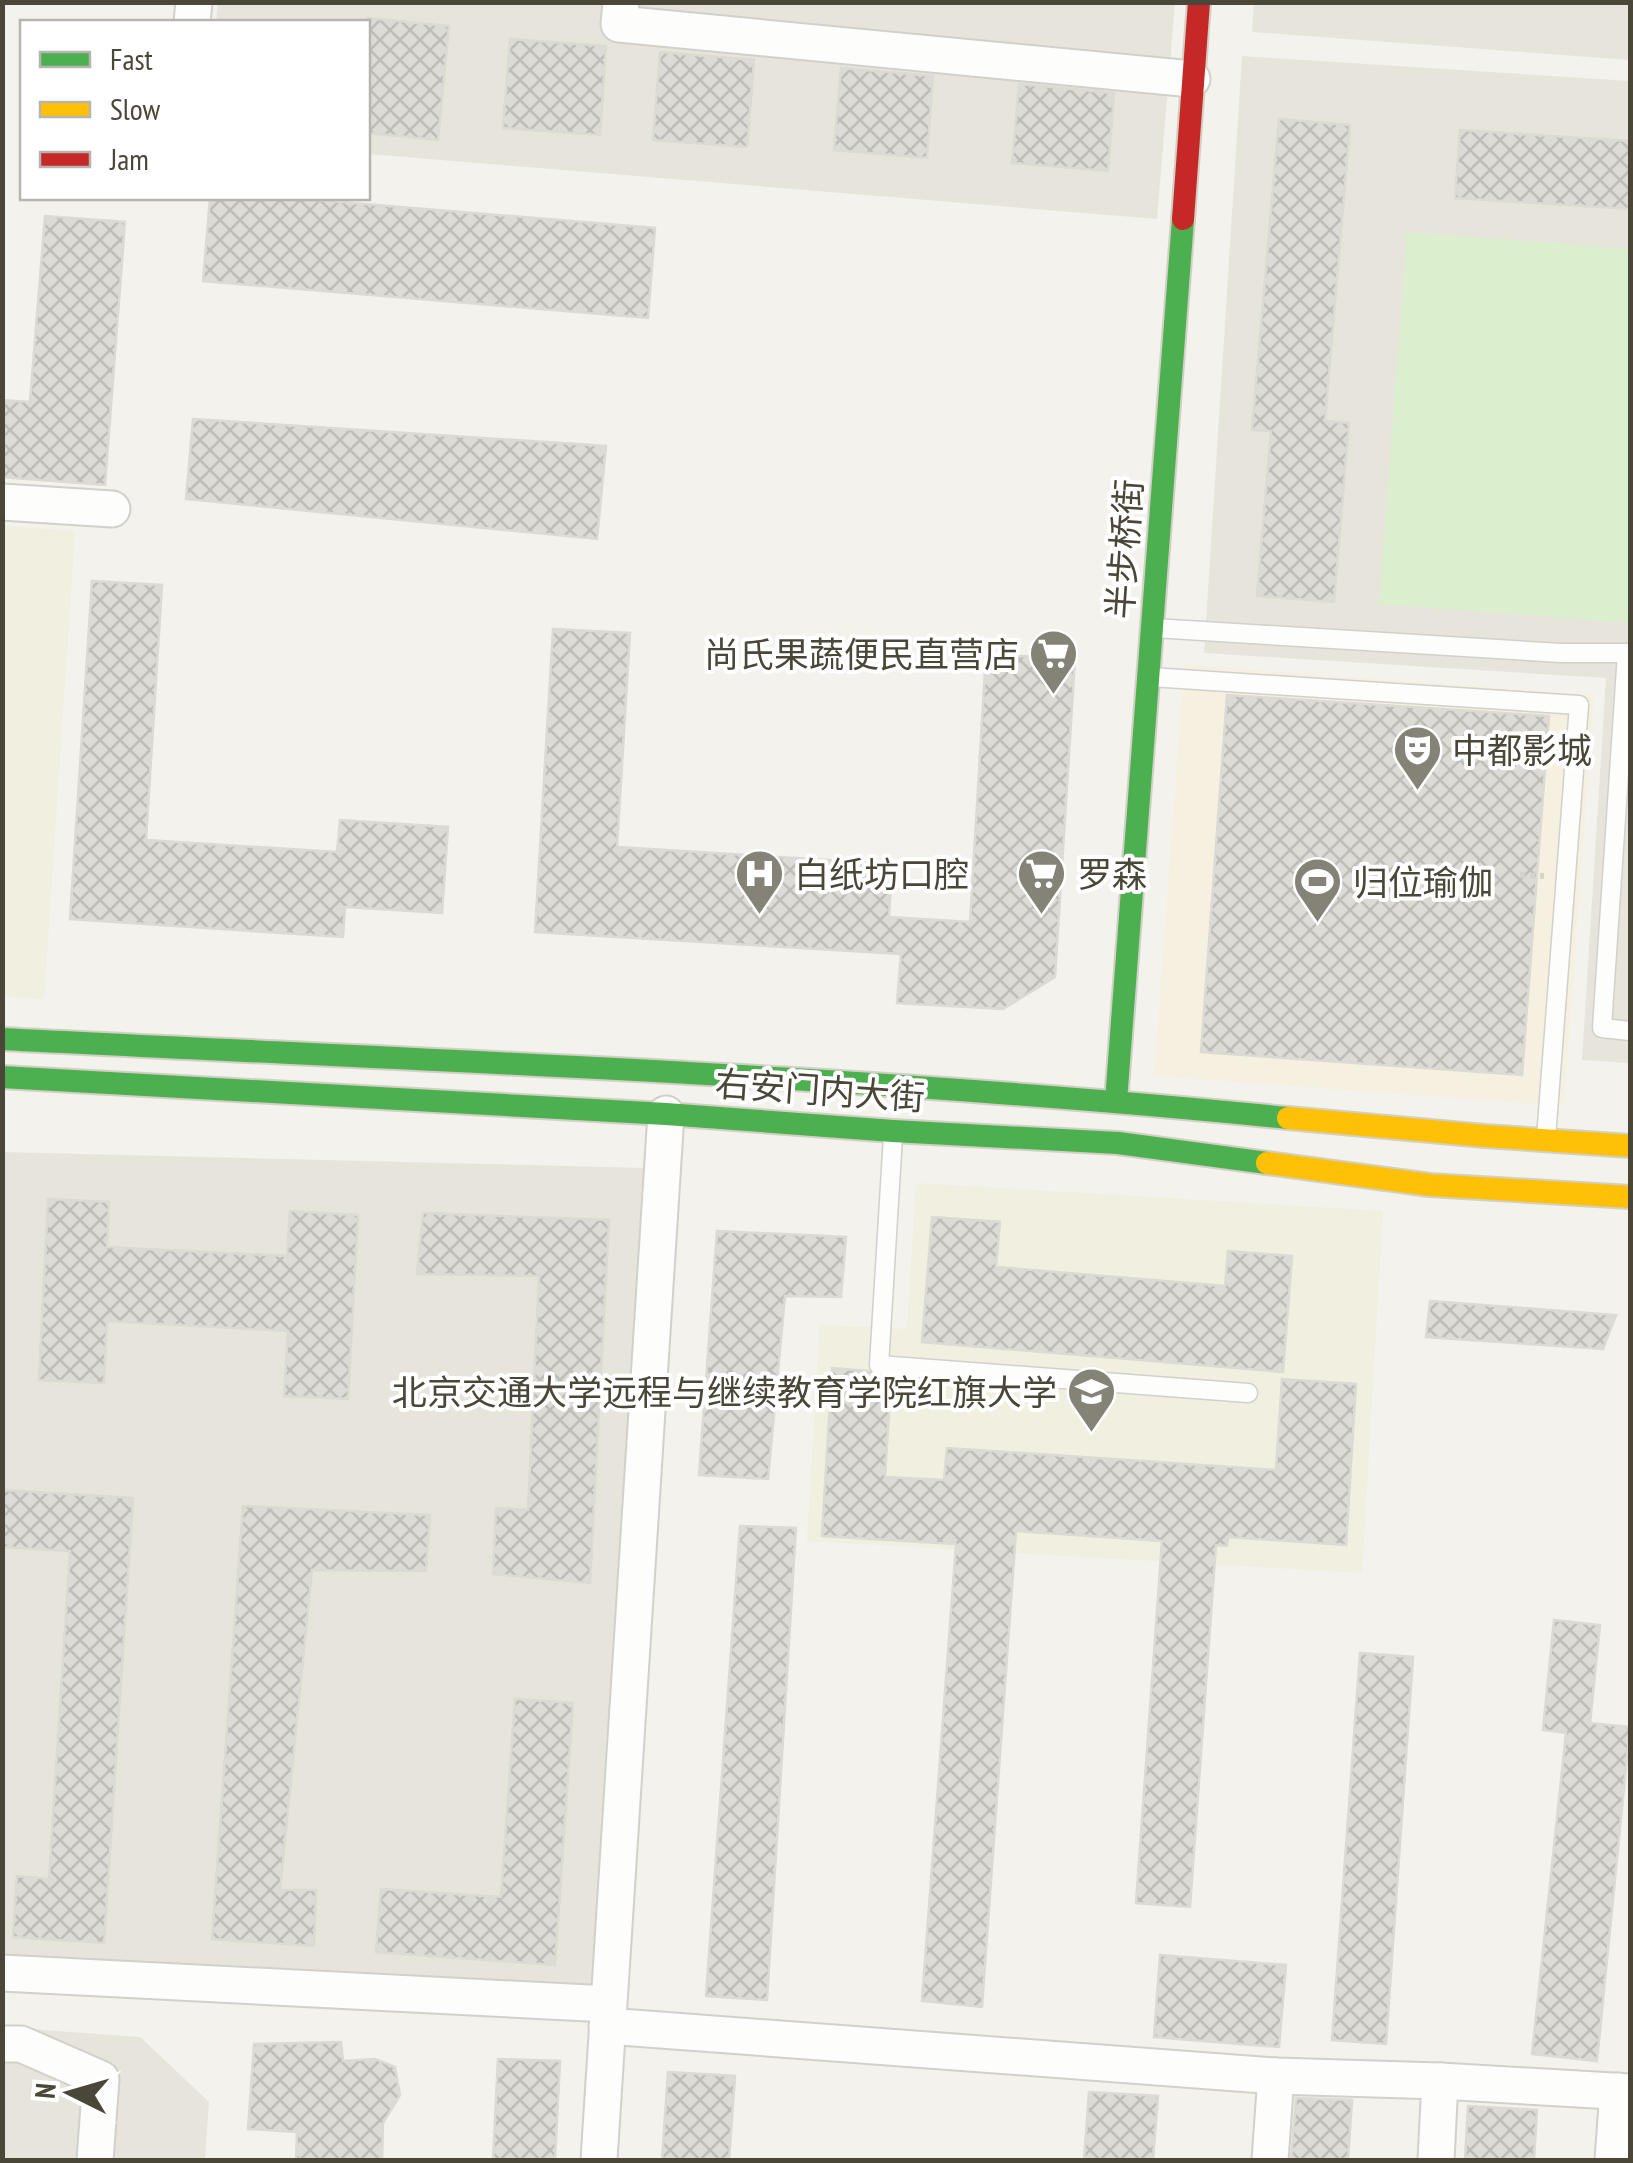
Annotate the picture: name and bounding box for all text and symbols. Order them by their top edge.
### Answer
legend [20,20,370,200]
text: Fast [110,39,154,78]
text: Slow [110,89,161,128]
text: Jam [109,139,149,178]
street label: 半步桥街 [1096,478,1152,620]
supermarket icon: 尚氏果蔬便民直营店 [1028,628,1080,696]
place label: 尚氏果蔬便民直营店 [704,631,1019,677]
theatre icon: 中都影城 [1391,724,1443,792]
place label: 中都影城 [1452,727,1592,773]
hospital icon: 白纸坊口腔 [733,848,785,916]
supermarket icon: 罗森 [1016,848,1068,916]
place label: 白纸坊口腔 [794,851,969,897]
place label: 罗森 [1077,851,1147,897]
sports icon: 归位瑜伽 [1292,856,1344,924]
place label: 归位瑜伽 [1353,859,1493,905]
street label: 右安门内大街 [714,1060,926,1120]
school or university icon: 北京交通大学远程与继续教育学院红旗大学 [1066,1366,1118,1434]
place label: 北京交通大学远程与继续教育学院红旗大学 [392,1369,1057,1415]
north arrow [20,2043,120,2143]
text: N [26,2082,64,2100]

